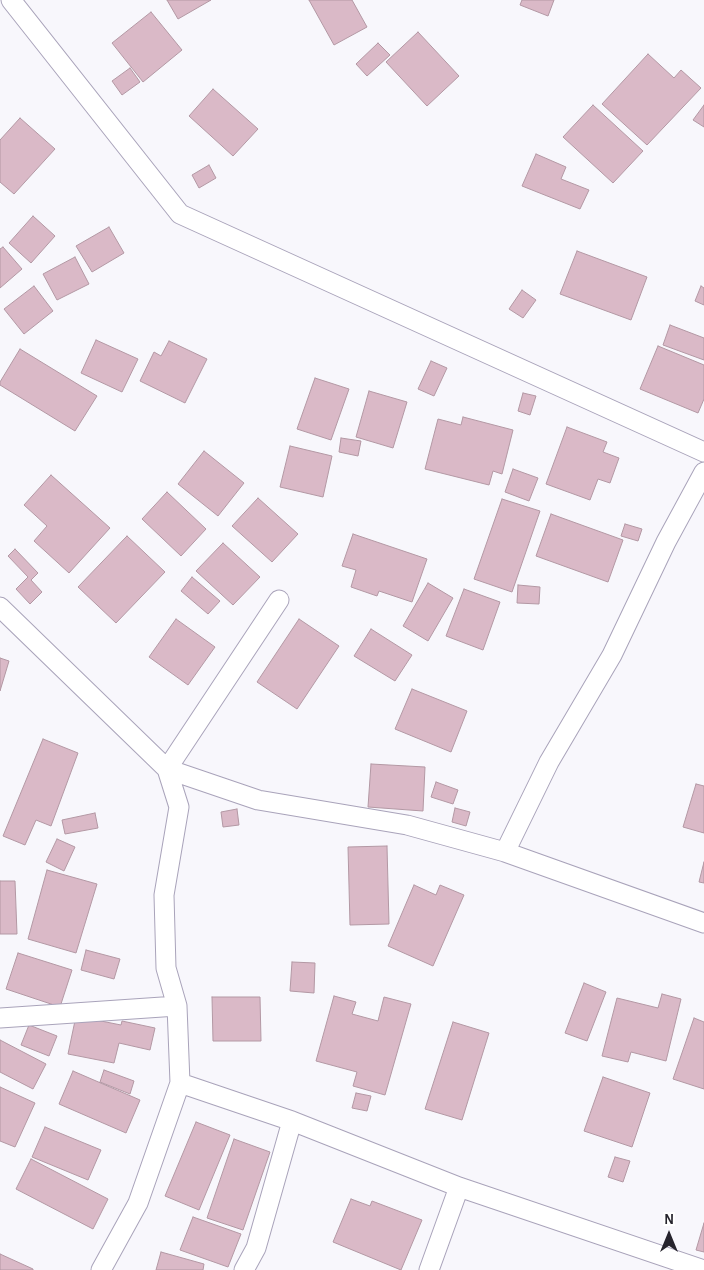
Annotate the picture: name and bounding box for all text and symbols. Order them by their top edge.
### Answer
north arrow [644,1210,694,1260]
text: N [664,1213,674,1227]

